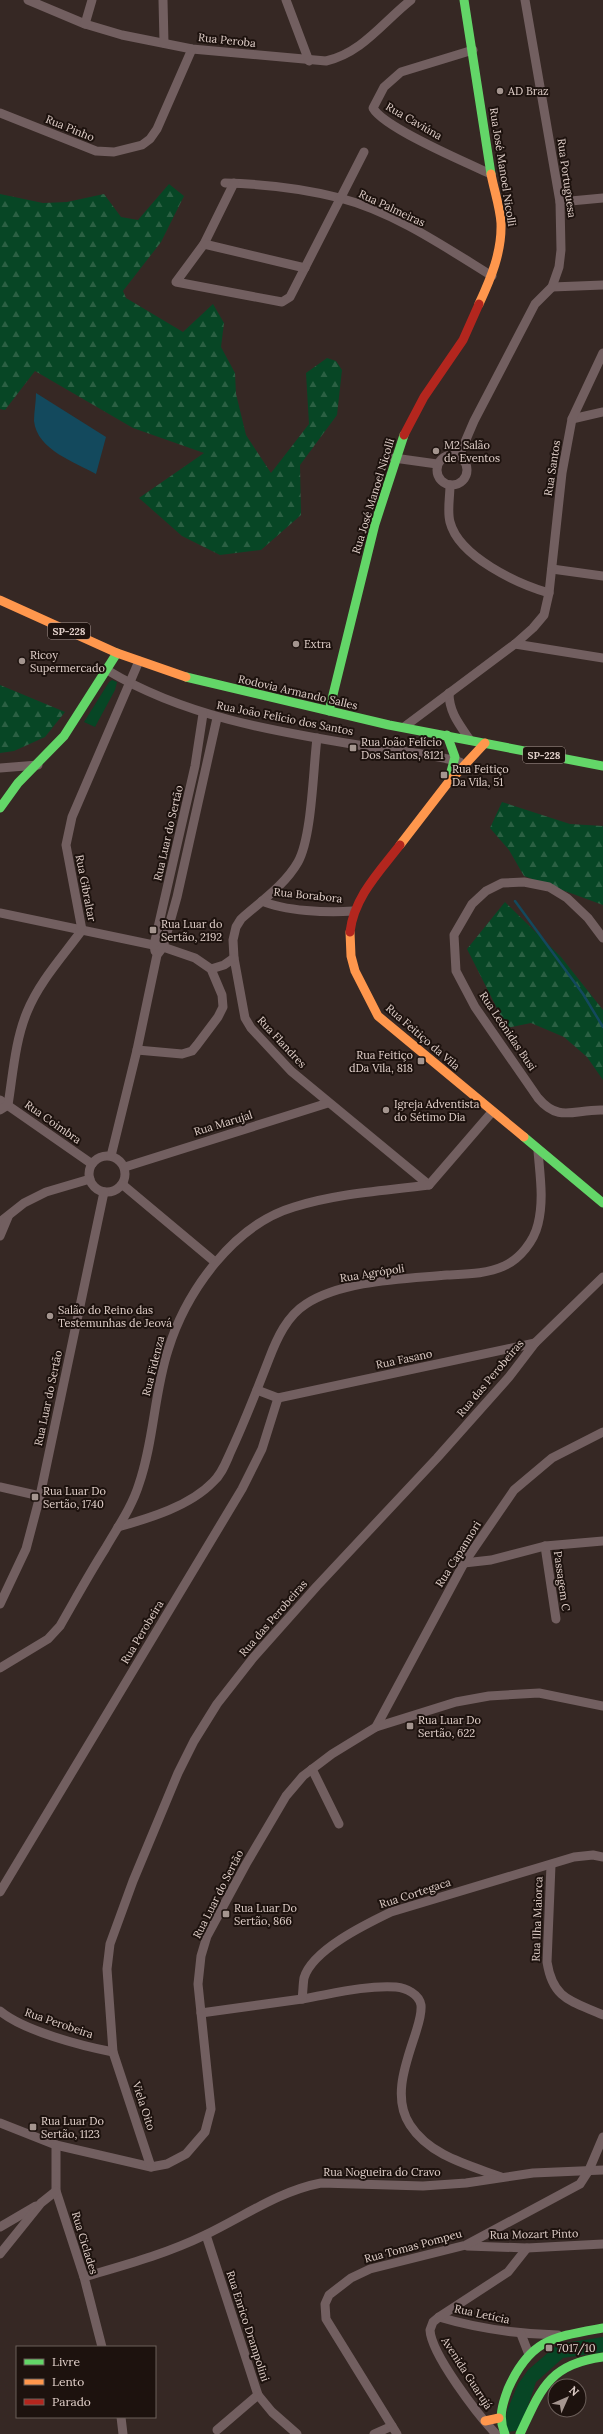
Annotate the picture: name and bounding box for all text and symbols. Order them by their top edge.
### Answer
street label: Rua Peroba [198,30,257,50]
place label: AD Braz [507,84,549,98]
marker: AD Braz [495,86,505,96]
street label: Rua Caviúna [383,99,445,143]
street label: Rua José Manoel Nicolli [487,107,519,227]
street label: Rua Pinho [43,112,97,144]
street label: Rua Portuguesa [554,137,580,219]
street label: Rua Palmeiras [357,187,427,229]
street label: Rua José Manoel Nicolli [349,437,397,555]
place label: M2 Salão de Eventos [444,438,500,465]
street label: Rua Santos [541,439,563,497]
marker: M2 Salão de Eventos [431,446,441,456]
road number: SP-228 [48,623,90,639]
place label: Extra [304,637,332,651]
marker: Extra [291,639,301,649]
place label: Ricoy Supermercado [30,648,105,675]
marker: Ricoy Supermercado [17,656,27,666]
street label: Rodovia Armando Salles [237,671,359,713]
street label: Rua João Felício dos Santos [215,698,355,738]
place label: Rua João Felício Dos Santos, 8121 [361,735,444,762]
marker: Rua João Felício Dos Santos, 8121 [348,743,358,753]
road number: SP-228 [523,747,565,763]
place label: Rua Feitiço Da Vila, 51 [452,762,509,789]
marker: Rua Feitiço Da Vila, 51 [439,770,449,780]
street label: Rua Luar do Sertão [150,784,186,882]
street label: Rua Gibraltar [73,853,99,923]
street label: Rua Borabora [273,884,343,906]
place label: Rua Luar do Sertão, 2192 [161,917,222,944]
marker: Rua Luar do Sertão, 2192 [148,925,158,935]
street label: Rua Leônidas Busi [476,989,540,1073]
street label: Rua Feitiço da Vila [383,1001,463,1073]
street label: Rua Flandres [254,1013,310,1071]
place label: Rua Feitiço dDa Vila, 818 [349,1048,413,1075]
marker: Rua Feitiço dDa Vila, 818 [416,1056,426,1066]
street label: Rua Coimbra [22,1097,84,1147]
place label: Igreja Adventista do Sétimo Dia [394,1097,480,1124]
marker: Igreja Adventista do Sétimo Dia [381,1105,391,1115]
street label: Rua Marujal [192,1107,254,1139]
street label: Rua Agrópoli [339,1261,405,1285]
place label: Salão do Reino das Testemunhas de Jeová [58,1303,172,1330]
marker: Salão do Reino das Testemunhas de Jeová [45,1311,55,1321]
street label: Rua Fidenza [139,1334,167,1398]
street label: Rua das Perobeiras [454,1336,526,1420]
street label: Rua Fasano [375,1346,433,1372]
street label: Rua Luar do Sertão [31,1349,65,1447]
place label: Rua Luar Do Sertão, 1740 [43,1484,106,1511]
marker: Rua Luar Do Sertão, 1740 [30,1492,40,1502]
street label: Rua Capannori [432,1518,484,1590]
street label: Passagem C [551,1550,573,1612]
street label: Rua das Perobeiras [236,1577,310,1659]
street label: Rua Perobeira [118,1597,167,1666]
place label: Rua Luar Do Sertão, 622 [418,1713,481,1740]
marker: Rua Luar Do Sertão, 622 [405,1721,415,1731]
street label: Rua Luar do Sertão [190,1847,246,1941]
street label: Rua Cortegaca [377,1875,453,1911]
street label: Rua Ilha Maiorca [529,1876,545,1962]
place label: Rua Luar Do Sertão, 866 [234,1901,297,1928]
marker: Rua Luar Do Sertão, 866 [221,1909,231,1919]
street label: Rua Perobeira [23,2005,95,2041]
street label: Viela Oito [129,2079,158,2132]
place label: Rua Luar Do Sertão, 1123 [41,2114,104,2141]
marker: Rua Luar Do Sertão, 1123 [28,2122,38,2132]
street label: Rua Nogueira do Cravo [323,2165,441,2179]
street label: Rua Ciclades [69,2210,101,2276]
street label: Rua Tomas Pompeu [363,2226,464,2266]
street label: Rua Mozart Pinto [489,2226,579,2242]
street label: Rua Enrico Drampolini [223,2269,273,2383]
street label: Rua Letícia [453,2301,511,2327]
street label: Avenida Guarujá [438,2333,496,2412]
place label: 7017/10 [557,2341,596,2356]
marker: 7017/10 [544,2343,554,2353]
legend [16,2346,156,2418]
text: Livre [52,2354,80,2369]
text: Lento [52,2374,84,2389]
north arrow [547,2378,587,2418]
text: N [566,2383,582,2399]
text: Parado [52,2394,91,2409]

